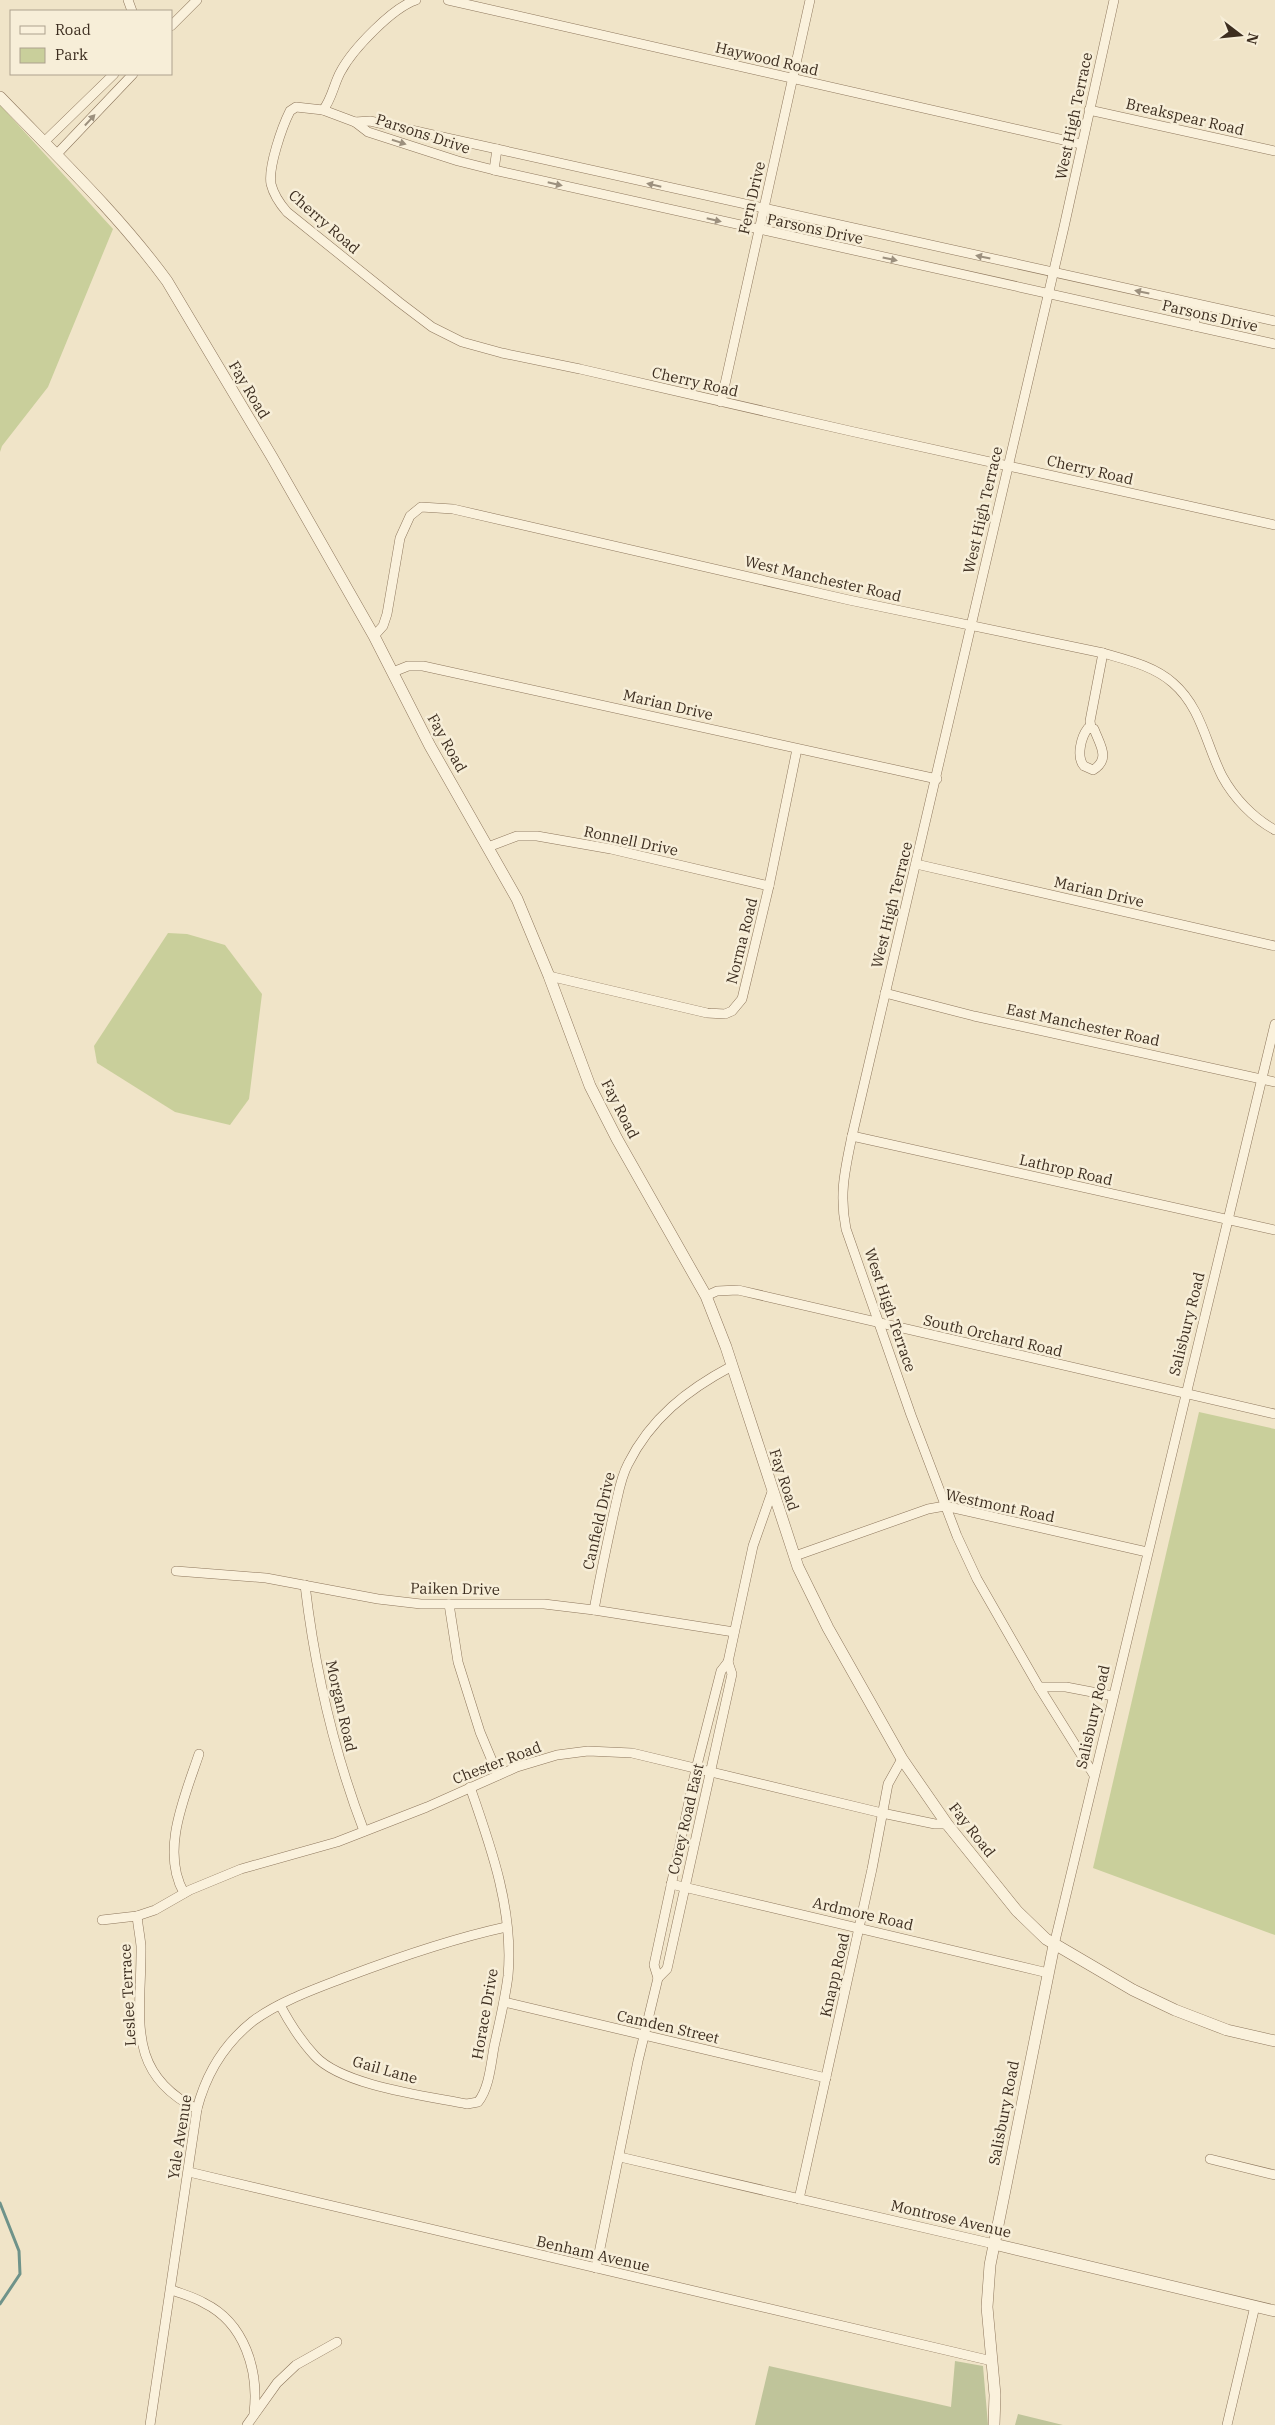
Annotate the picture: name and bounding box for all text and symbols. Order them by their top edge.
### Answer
legend [10,10,172,75]
north arrow [1215,10,1265,60]
text: Road [55,20,91,39]
text: N [1242,31,1263,46]
street label: Haywood Road [714,37,821,80]
text: Park [55,45,88,64]
street label: West High Terrace [1051,51,1096,181]
street label: Breakspear Road [1124,94,1246,139]
street label: Parsons Drive [374,109,473,158]
one-way arrow [84,114,96,126]
one-way arrow [391,138,406,146]
street label: Fern Drive [734,160,769,236]
one-way arrow [548,180,563,188]
one-way arrow [646,181,661,189]
street label: Cherry Road [285,186,364,258]
street label: Parsons Drive [765,209,865,248]
one-way arrow [706,216,721,224]
one-way arrow [976,253,991,261]
one-way arrow [882,255,897,263]
one-way arrow [1134,288,1149,296]
street label: Parsons Drive [1160,295,1260,336]
street label: Fay Road [225,357,274,422]
street label: Cherry Road [650,362,740,401]
street label: West High Terrace [959,445,1006,575]
street label: Cherry Road [1045,450,1135,489]
street label: West Manchester Road [743,551,903,606]
street label: Marian Drive [621,685,715,724]
street label: Fay Road [424,710,471,775]
street label: Ronnell Drive [582,821,680,860]
street label: West High Terrace [867,840,916,970]
street label: Marian Drive [1052,872,1146,911]
street label: Norma Road [722,896,761,986]
street label: East Manchester Road [1005,999,1161,1050]
street label: Fay Road [597,1076,643,1142]
street label: Lathrop Road [1018,1150,1115,1189]
street label: West High Terrace [860,1245,921,1374]
street label: Salisbury Road [1164,1270,1209,1378]
street label: South Orchard Road [922,1310,1065,1361]
street label: Fay Road [766,1446,803,1513]
street label: Canfield Drive [578,1470,619,1572]
street label: Westmont Road [944,1485,1057,1526]
street label: Paiken Drive [410,1578,500,1599]
street label: Morgan Road [322,1658,361,1754]
street label: Salisbury Road [1071,1663,1114,1771]
street label: Chester Road [450,1737,544,1788]
street label: Corey Road East [663,1761,708,1876]
street label: Fay Road [945,1799,1000,1861]
street label: Ardmore Road [811,1893,915,1934]
street label: Knapp Road [816,1931,853,2019]
street label: Leslee Terrace [115,1943,140,2047]
street label: Horace Drive [467,1967,502,2061]
street label: Camden Street [615,2006,721,2048]
street label: Gail Lane [351,2051,420,2088]
street label: Salisbury Road [984,2059,1023,2167]
street label: Yale Avenue [163,2093,196,2181]
street label: Montrose Avenue [889,2195,1013,2242]
street label: Benham Avenue [535,2231,652,2276]

